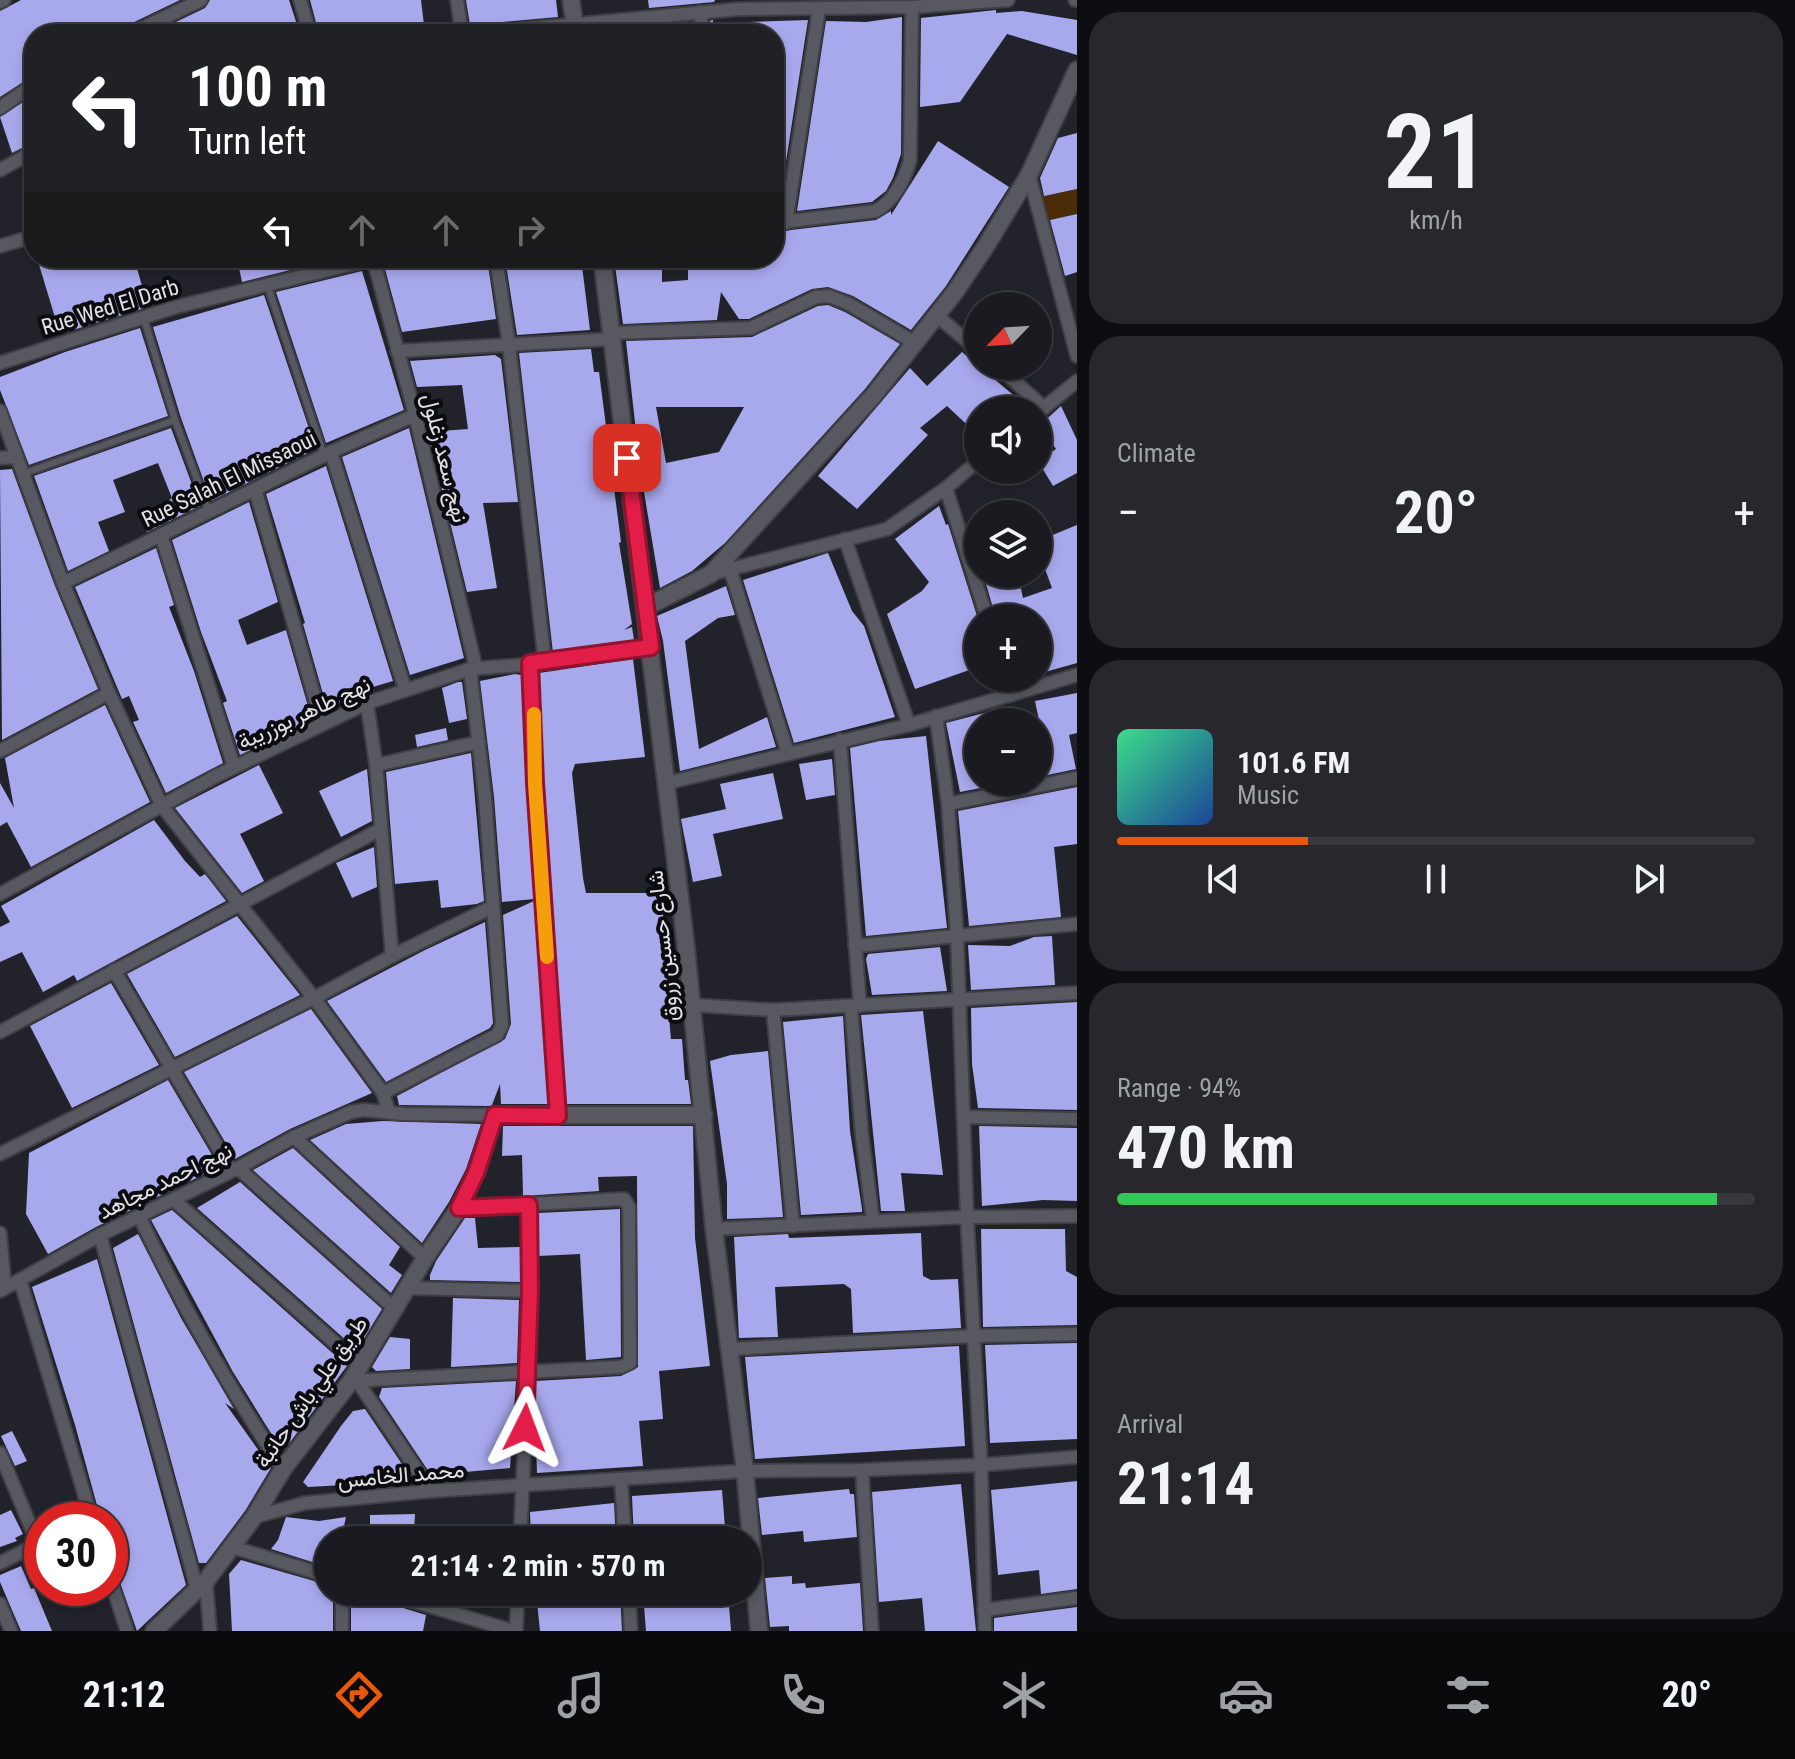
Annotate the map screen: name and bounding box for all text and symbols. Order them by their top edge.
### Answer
text: 100 m [188,54,327,120]
icon: left [56,56,160,160]
text: 21 [1383,92,1489,213]
text: Turn left [188,121,306,163]
text: km/h [1409,205,1463,235]
icon: left [256,208,300,252]
icon: ahead [340,208,384,252]
icon: ahead [424,208,468,252]
icon: right [508,208,552,252]
street label: Rue Wed El Darb [38,274,182,340]
north arrow [964,292,1052,380]
map controls [964,292,1052,796]
street label: نهج سعد زغلول [415,391,473,526]
button: sound [964,396,1052,484]
pin [593,424,661,492]
street label: Rue Salah El Missaoui [138,426,320,532]
icon: arrive [605,436,649,480]
text: Climate [1117,438,1196,468]
text: 20° [1394,477,1478,548]
text: − [1117,487,1139,539]
text: + [1733,487,1755,539]
button: layers [964,500,1052,588]
button: + [964,604,1052,692]
street label: نهج طاهر بوزريبة [234,671,375,756]
button: − [964,708,1052,796]
text: 101.6 FM [1237,745,1350,780]
text: Music [1237,780,1299,810]
icon: previous [1201,857,1245,901]
icon: pause [1414,857,1458,901]
icon: next [1627,857,1671,901]
street label: شارع حسين زروق [643,869,685,1023]
text: Range · 94% [1117,1073,1241,1103]
text: 470 km [1117,1112,1295,1183]
street label: نهج احمد مجاهد [94,1138,237,1226]
street label: طريق علي باش حانبة [250,1312,377,1476]
position arrow [483,1386,567,1470]
text: Arrival [1117,1409,1183,1439]
text: 21:14 [1117,1448,1255,1519]
street label: محمد الخامس [337,1457,466,1494]
speed limit sign: 30 [24,1502,128,1606]
text: 21:14 · 2 min · 570 m [411,1548,665,1583]
icon: directions [331,1667,387,1723]
icon: music [553,1667,609,1723]
icon: phone [775,1667,831,1723]
icon: climate [996,1667,1052,1723]
icon: car [1218,1667,1274,1723]
icon: filters [1440,1667,1496,1723]
text: 21:12 [83,1674,165,1716]
text: 20° [1662,1674,1712,1716]

